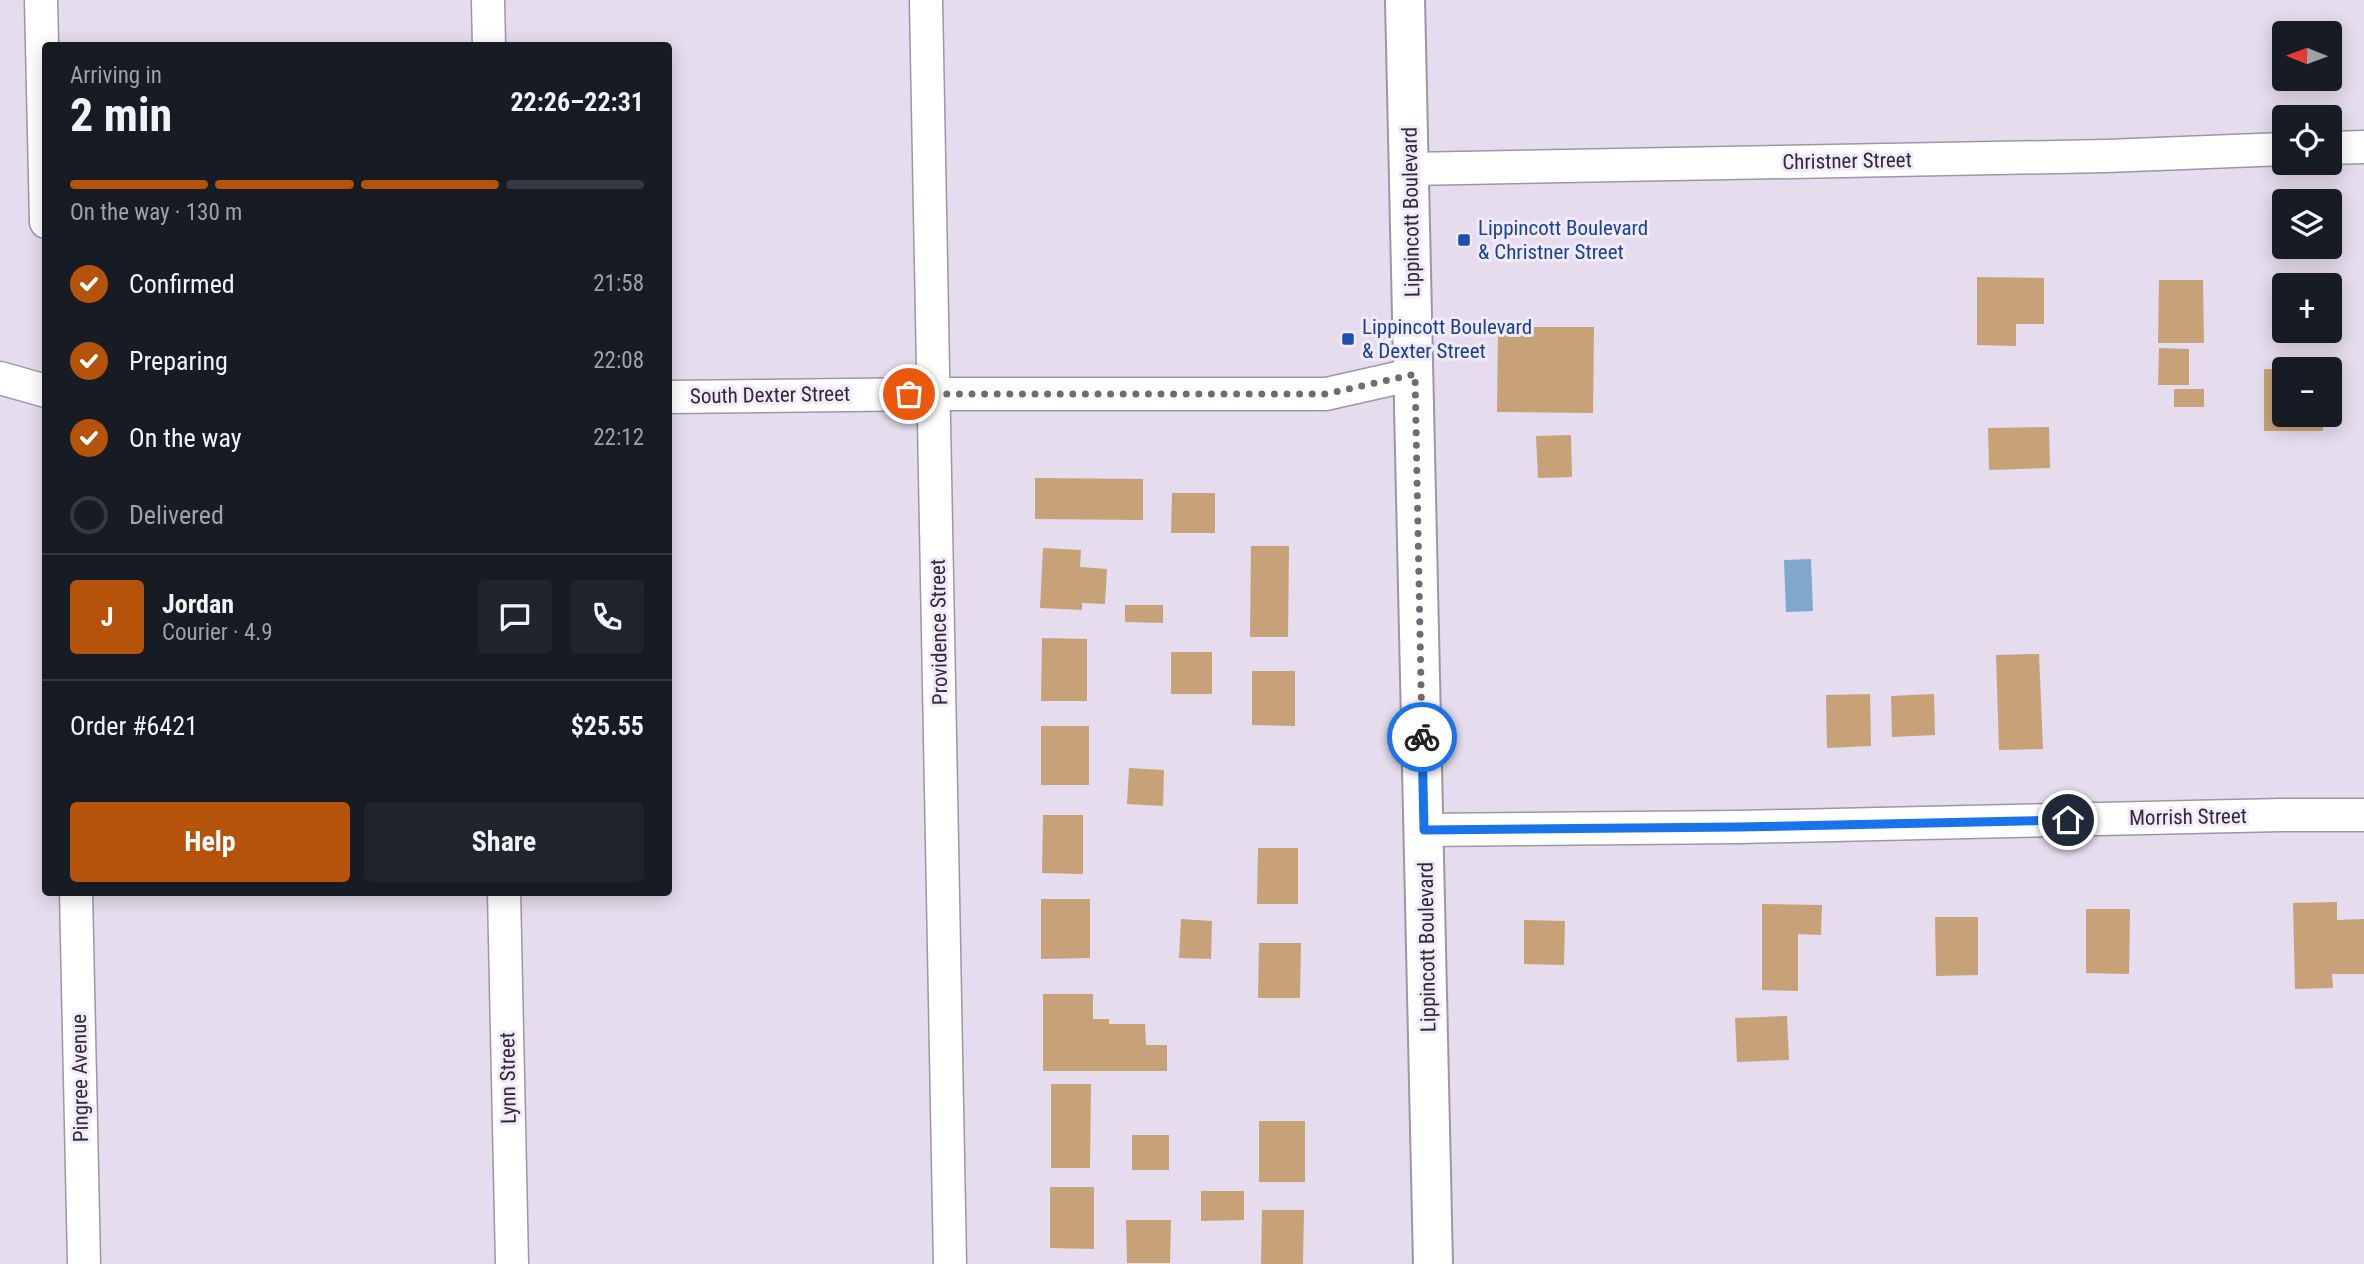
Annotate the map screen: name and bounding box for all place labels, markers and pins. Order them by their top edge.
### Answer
place label: Lippincott Boulevard & Christner Street [1478,216,1648,264]
marker: Lippincott Boulevard & Christner Street [1456,232,1472,248]
place label: Lippincott Boulevard & Dexter Street [1362,315,1532,363]
marker: Lippincott Boulevard & Dexter Street [1340,331,1356,347]
pin [879,364,939,424]
pin [2038,790,2098,850]

